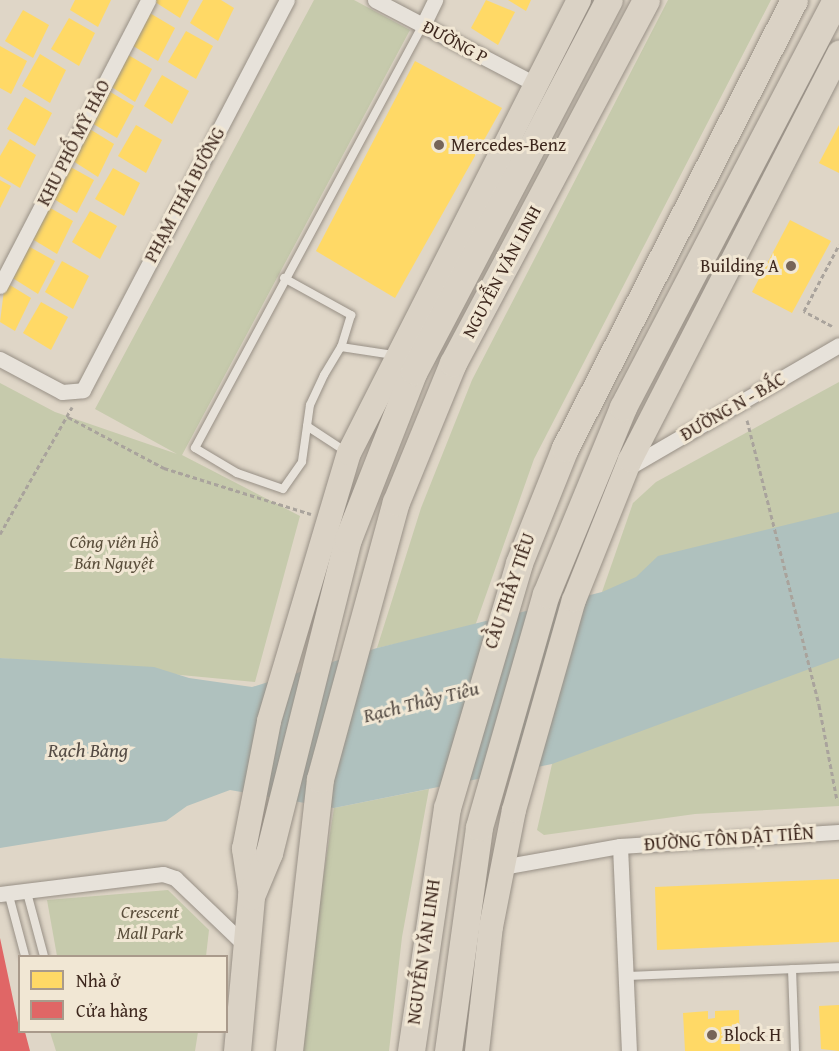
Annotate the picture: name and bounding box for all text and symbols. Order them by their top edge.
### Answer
street label: ĐƯỜNG P [419,16,491,68]
street label: KHU PHỐ MỸ HÀO [33,77,115,209]
street label: PHẠM THÁI BƯỜNG [140,124,230,266]
place label: Mercedes-Benz [451,134,566,156]
marker: Mercedes-Benz [432,138,446,152]
street label: NGUYỄN VĂN LINH [458,202,546,342]
place label: Building A [700,255,779,277]
marker: Building A [784,259,798,273]
street label: ĐƯỜNG N - BẮC [677,368,789,446]
street label: CẦU THẦY TIÊU [480,530,540,652]
park label: Công viên Hồ Bán Nguyệt [69,532,159,574]
water label: Rạch Thầy Tiêu [360,675,482,727]
water label: Rạch Bàng [48,737,128,761]
street label: ĐƯỜNG TÔN DẬT TIÊN [643,822,815,856]
street label: NGUYỄN VĂN LINH [403,878,445,1026]
park label: Crescent Mall Park [117,902,183,944]
legend [18,955,228,1033]
text: Nhà ở [76,967,120,994]
text: Cửa hàng [76,997,147,1024]
place label: Block H [724,1024,781,1046]
marker: Block H [705,1028,719,1042]

